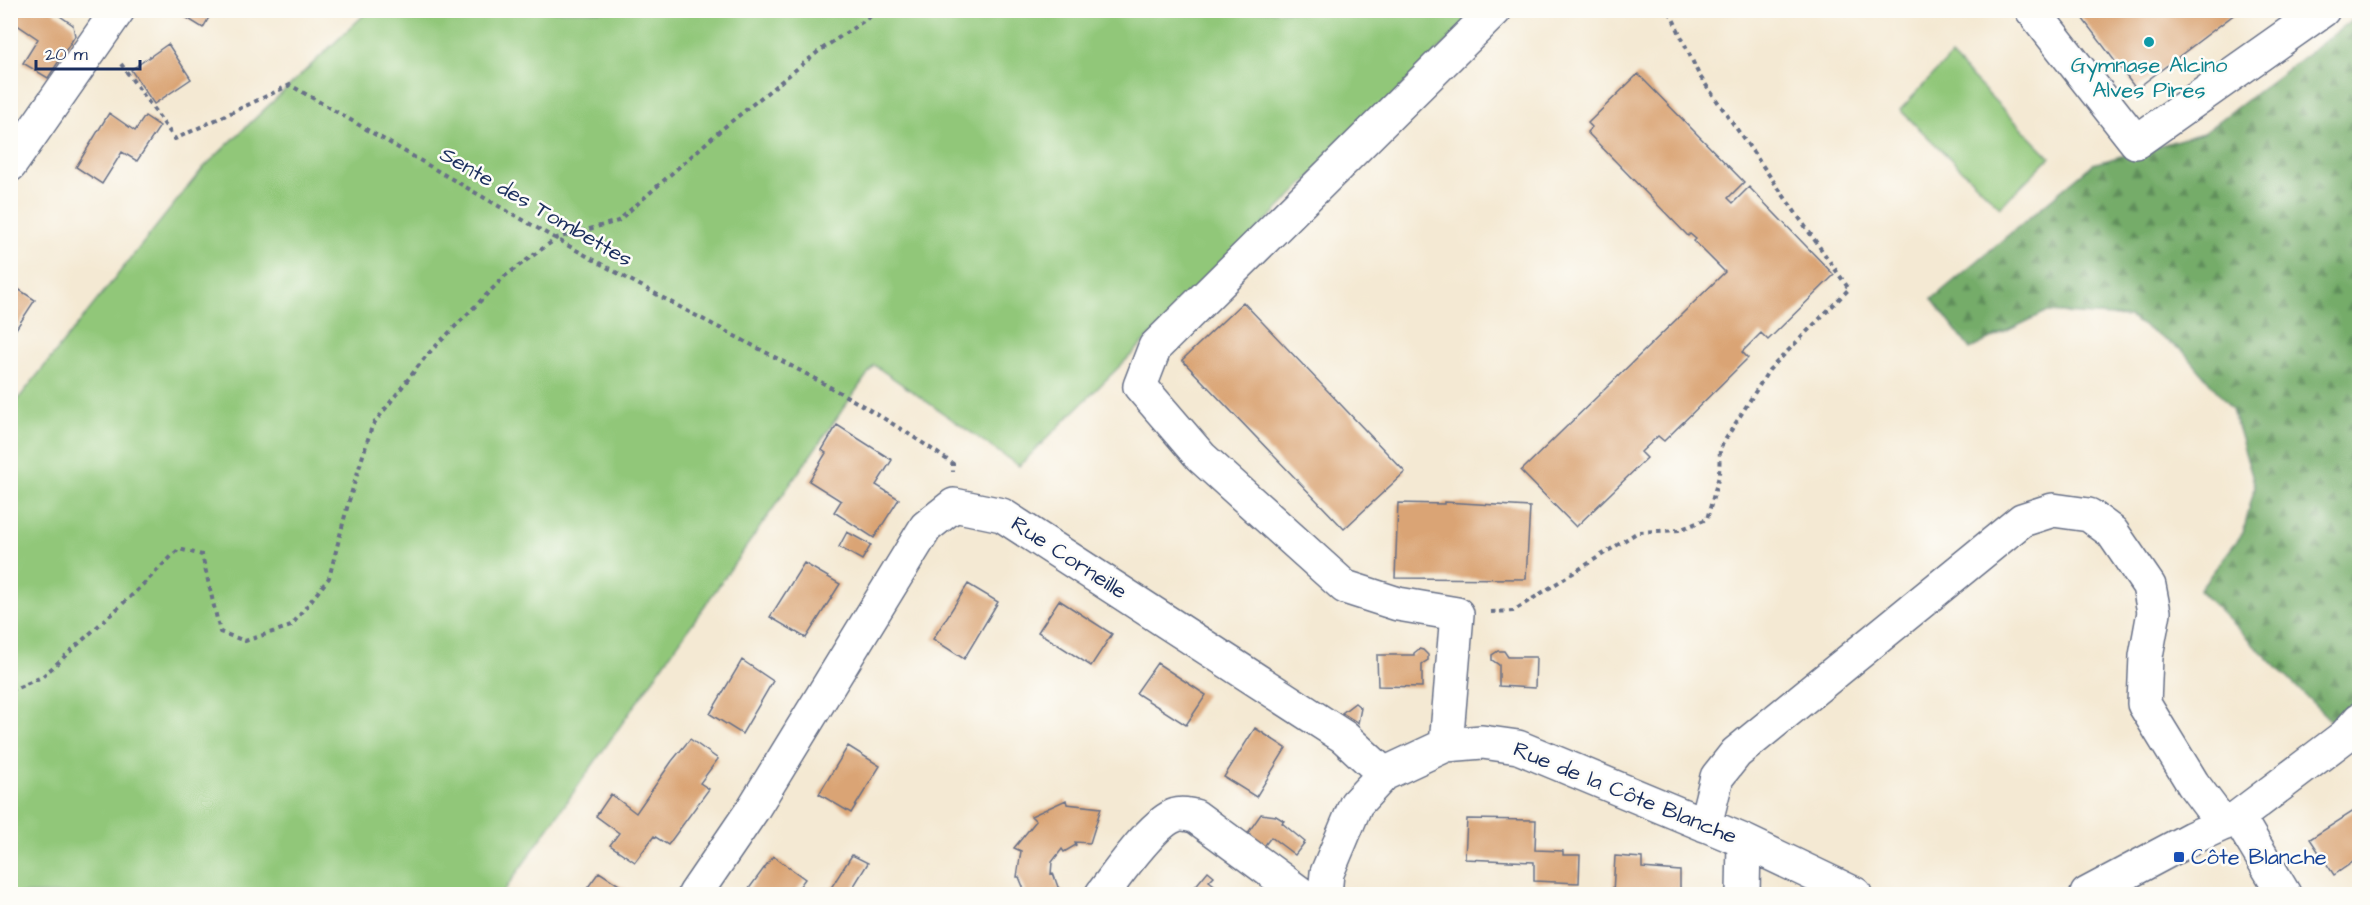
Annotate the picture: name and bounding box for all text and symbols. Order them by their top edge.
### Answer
scale bar [36,33,140,71]
marker: Gymnase Alcino Alves Pires [2142,35,2156,49]
text: 20 m [45,42,88,67]
place label: Gymnase Alcino Alves Pires [2071,50,2228,106]
street label: Sente des Tombettes [434,139,638,275]
street label: Rue Corneille [1005,509,1133,607]
street label: Rue de la Côte Blanche [1509,734,1741,852]
place label: Côte Blanche [2191,842,2327,873]
marker: Côte Blanche [2172,850,2186,864]

